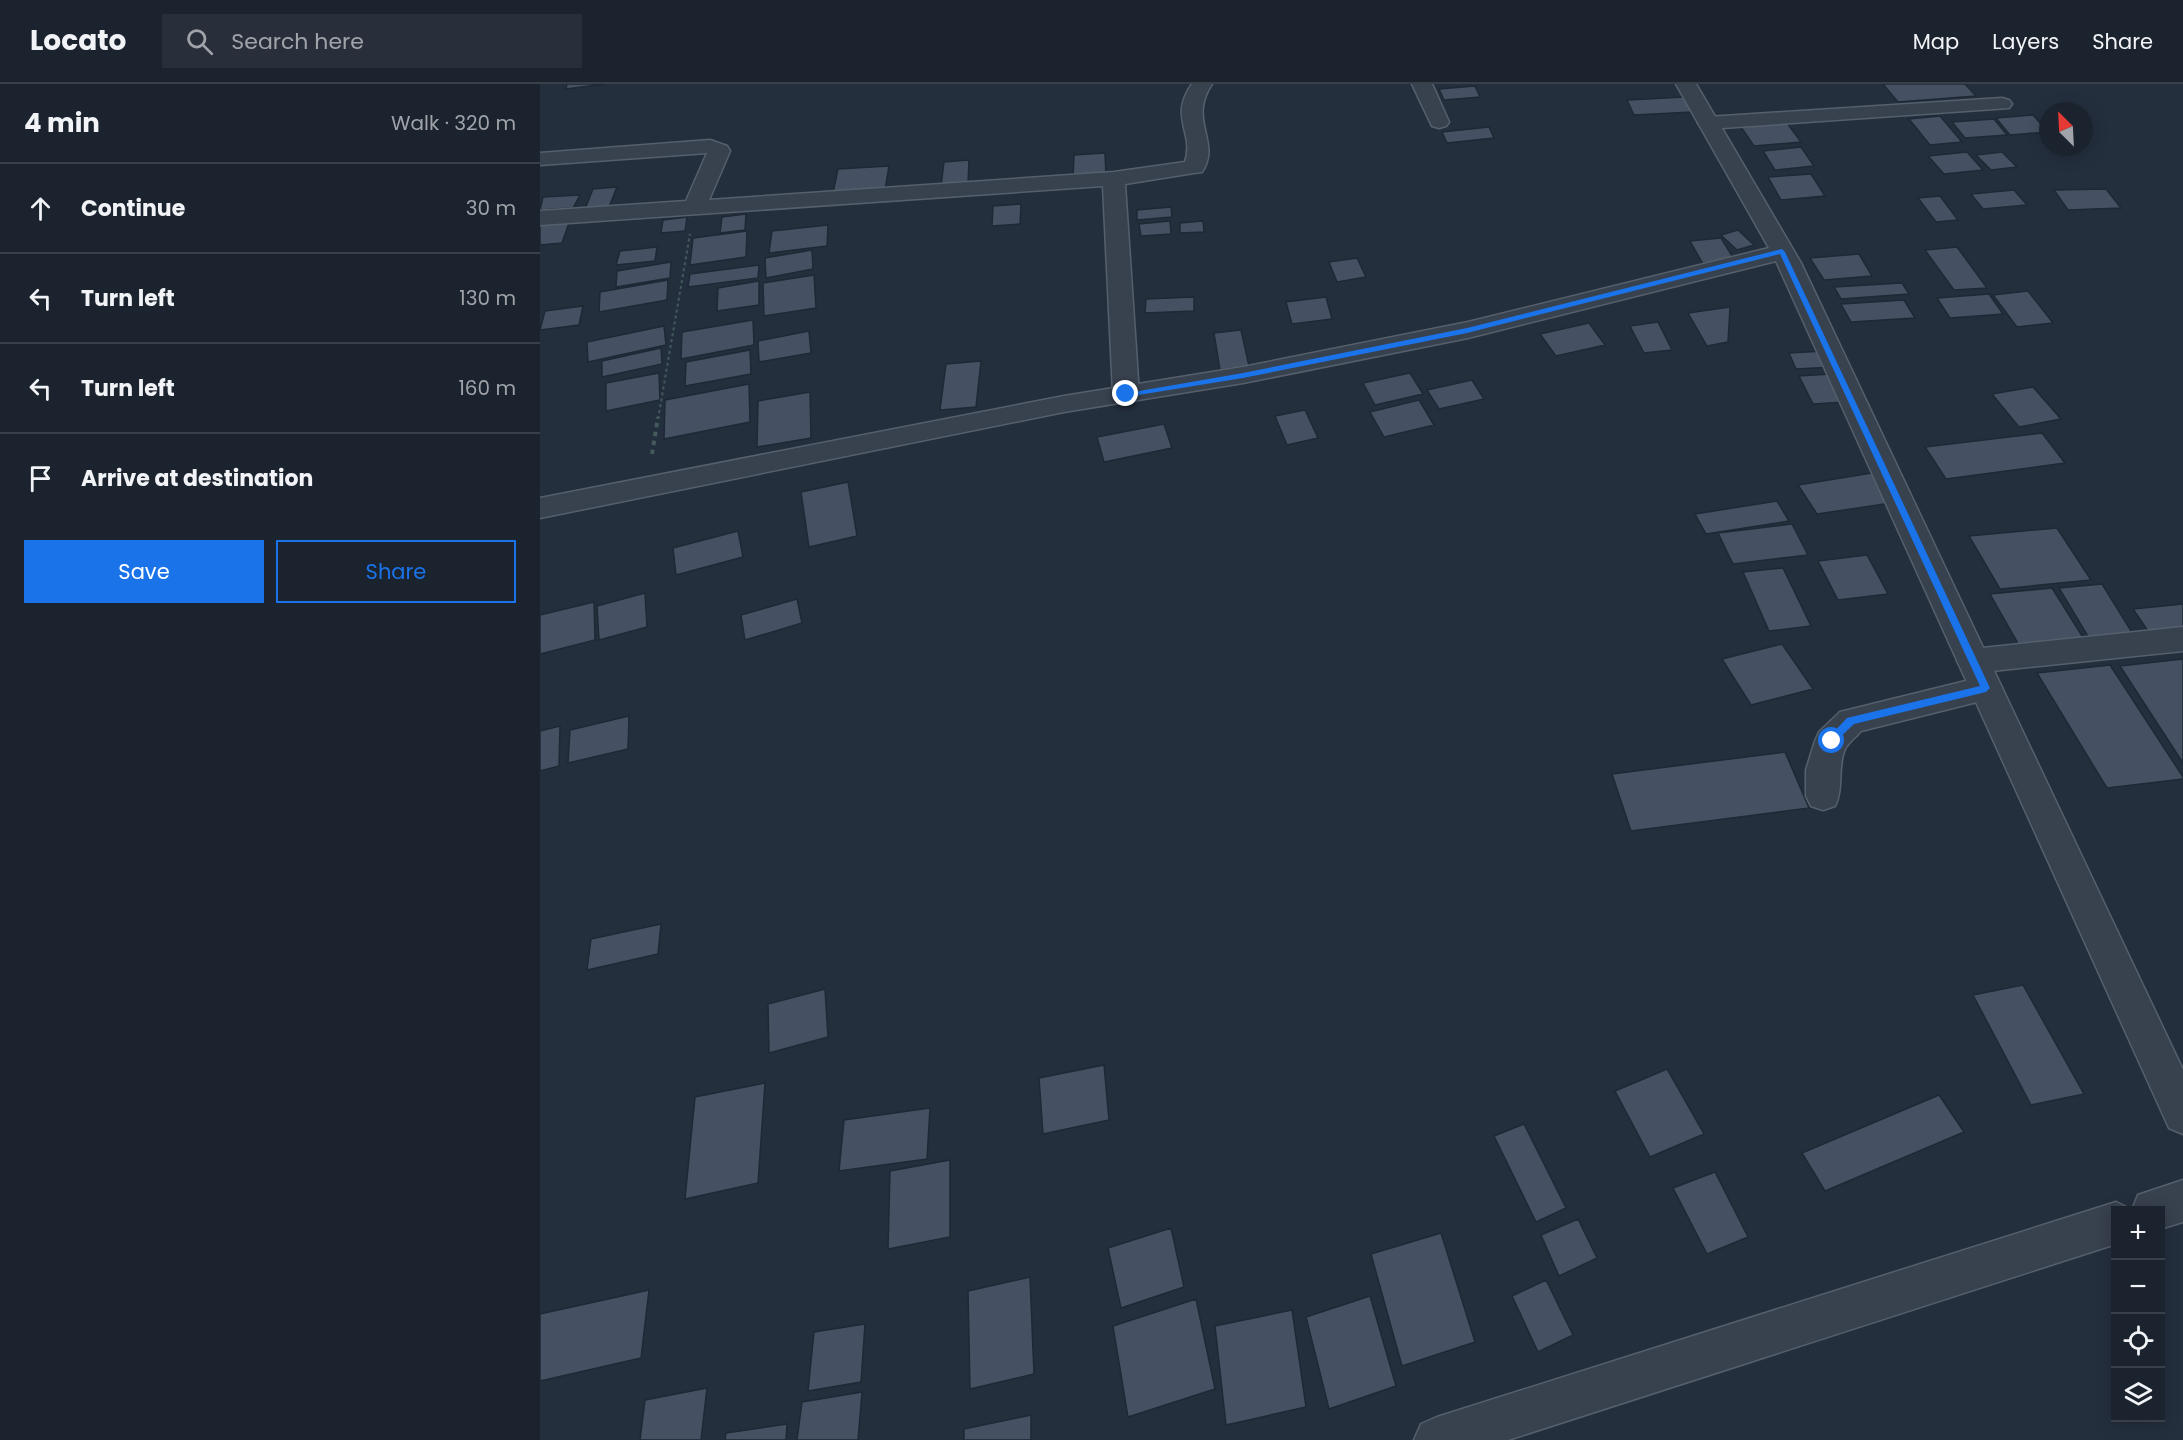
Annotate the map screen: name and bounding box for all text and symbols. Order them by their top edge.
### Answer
search box [162,14,582,68]
text: Locato [30,21,126,60]
icon: search [183,25,216,58]
text: Search here [231,26,364,57]
text: Map [1913,27,1959,56]
text: Layers [1992,27,2059,56]
text: Share [2092,27,2153,56]
north arrow [2039,102,2093,156]
text: 4 min [24,105,100,141]
text: Walk · 320 m [391,109,516,137]
icon: ahead [24,192,57,225]
text: Continue [81,193,185,224]
text: 30 m [466,194,516,222]
icon: left [24,282,57,315]
text: Turn left [81,283,175,314]
text: 130 m [459,284,516,312]
icon: left [24,372,57,405]
text: Turn left [81,373,175,404]
text: 160 m [458,374,516,402]
route end [1112,380,1138,406]
icon: arrive [24,462,57,495]
text: Arrive at destination [81,463,313,494]
button: Save [24,540,264,603]
button: Share [276,540,516,603]
route start [1818,727,1844,753]
map controls [2111,1206,2165,1422]
button: + [2111,1206,2165,1260]
button: − [2111,1260,2165,1314]
button: locate [2111,1314,2165,1368]
button: layers [2111,1368,2165,1422]

